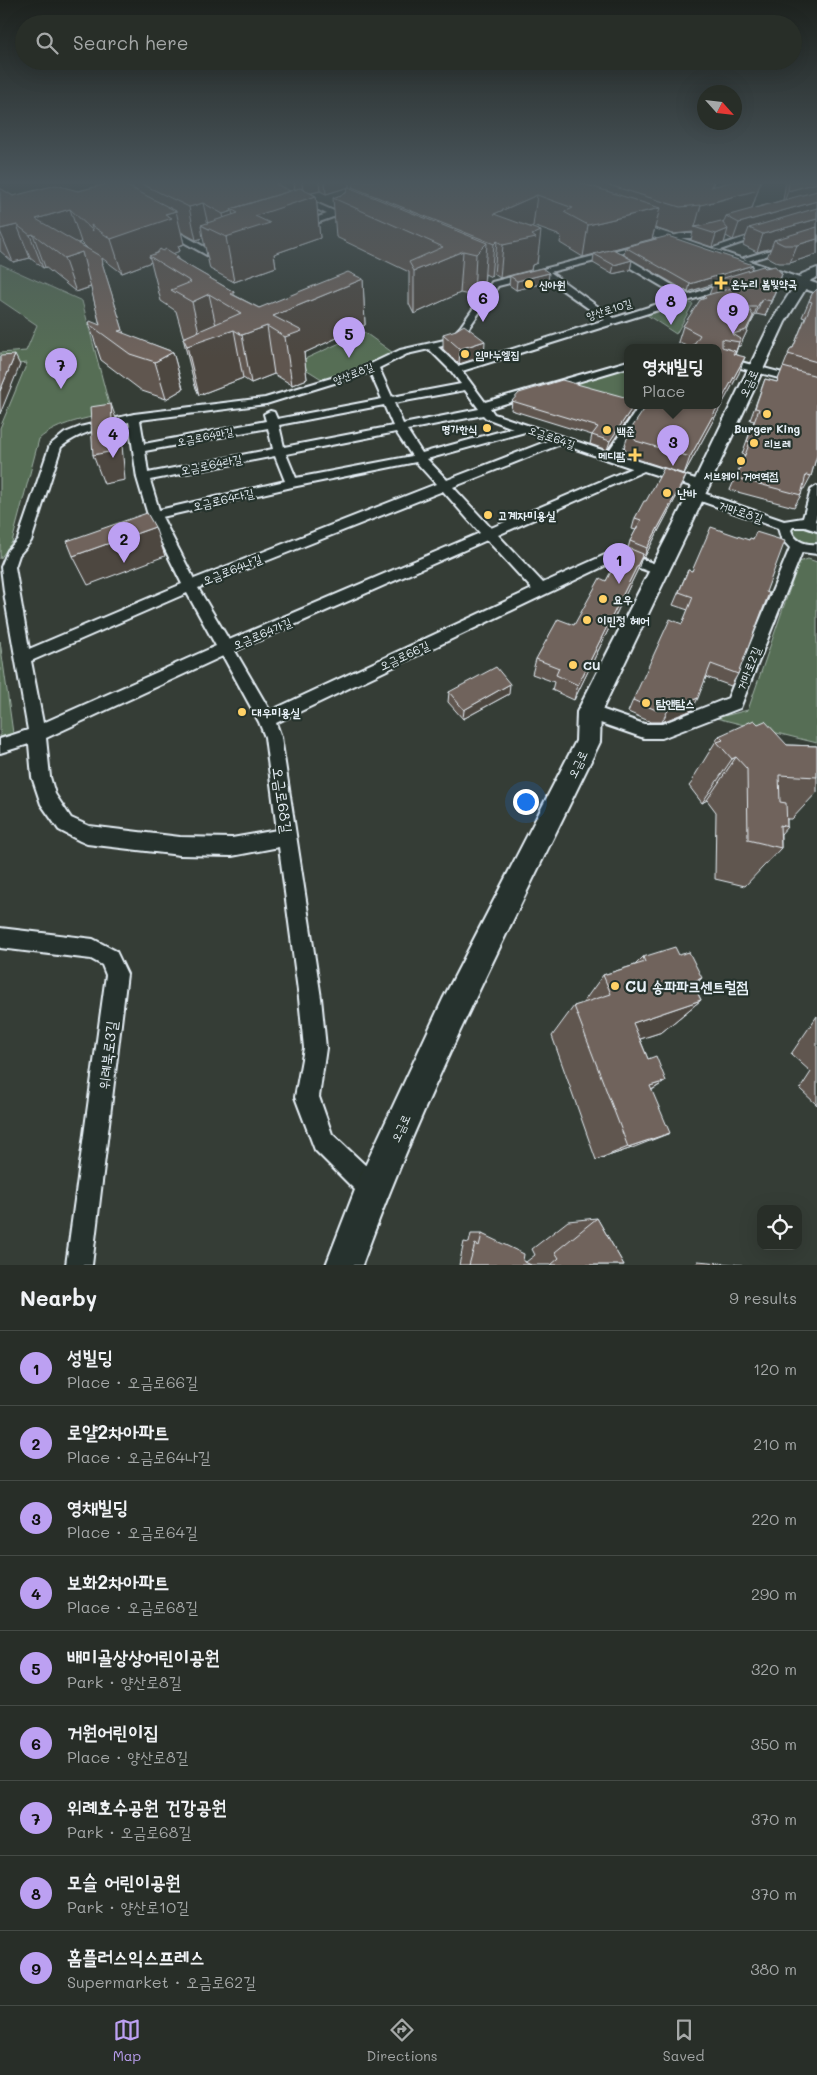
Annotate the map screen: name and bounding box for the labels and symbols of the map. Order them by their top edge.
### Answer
north arrow [697,85,742,130]
place label: 온누리 봄빛약국 [731,276,797,291]
place label: 신아원 [539,277,566,292]
marker: 온누리 봄빛약국 [715,277,727,289]
marker: 신아원 [523,278,535,290]
pin: 6 [467,281,499,322]
pin: 8 [655,284,687,325]
pin: 9 [717,293,749,334]
street label: 양산로10길 [584,295,634,323]
pin: 5 [333,317,365,358]
place label: 임마누엘집 [475,347,519,362]
pin: 7 [45,348,77,389]
marker: 임마누엘집 [459,348,471,360]
street label: 양산로8길 [331,358,375,388]
street label: 오금로 [735,366,761,400]
marker: Burger King [761,408,773,420]
pin: 4 [97,417,129,458]
place label: 명가한식 [442,421,477,436]
place label: Burger King [734,421,800,436]
marker: 명가한식 [481,422,493,434]
street label: 오금로64길 [527,422,578,452]
street label: 오금로64마길 [175,423,235,449]
place label: 백준 [617,423,635,438]
marker: 백준 [601,424,613,436]
pin: 3 [657,425,689,466]
place label: 리브레 [764,436,791,451]
marker: 리브레 [748,437,760,449]
place label: 메디팜 [598,448,625,463]
marker: 메디팜 [629,449,641,461]
street label: 오금로64라길 [179,450,244,478]
marker: 서브웨이 거여역점 [735,455,747,467]
place label: 서브웨이 거여역점 [704,468,779,483]
street label: 오금로64다길 [191,484,256,514]
place label: 난바 [677,485,697,501]
marker: 난바 [661,487,673,499]
street label: 거마로8길 [717,496,766,526]
place label: 고계자미용실 [498,507,556,523]
marker: 고계자미용실 [482,509,494,521]
pin: 2 [108,522,140,563]
pin: 1 [603,543,635,584]
street label: 오금로64나길 [200,550,264,588]
place label: 요우 [613,591,633,607]
marker: 요우 [597,593,609,605]
place label: 이민정 헤어 [597,612,650,628]
street label: 오금로64가길 [230,613,294,653]
marker: 이민정 헤어 [581,614,593,626]
street label: 오금로66길 [377,636,432,673]
street label: 거마로2길 [732,644,764,692]
place label: CU [583,657,600,673]
marker: CU [567,659,579,671]
place label: 탐앤탐스 [656,695,695,711]
marker: 탐앤탐스 [640,697,652,709]
place label: 대우미용실 [251,704,301,720]
marker: 대우미용실 [236,706,248,718]
street label: 오금로 [563,747,591,781]
street label: 오금로68길 [268,766,298,834]
your location [513,789,539,815]
place label: CU 송파파크센트럴점 [625,976,749,996]
marker: CU 송파파크센트럴점 [609,980,621,992]
street label: 위례북로3길 [93,1019,121,1091]
street label: 오금로 [387,1111,413,1145]

